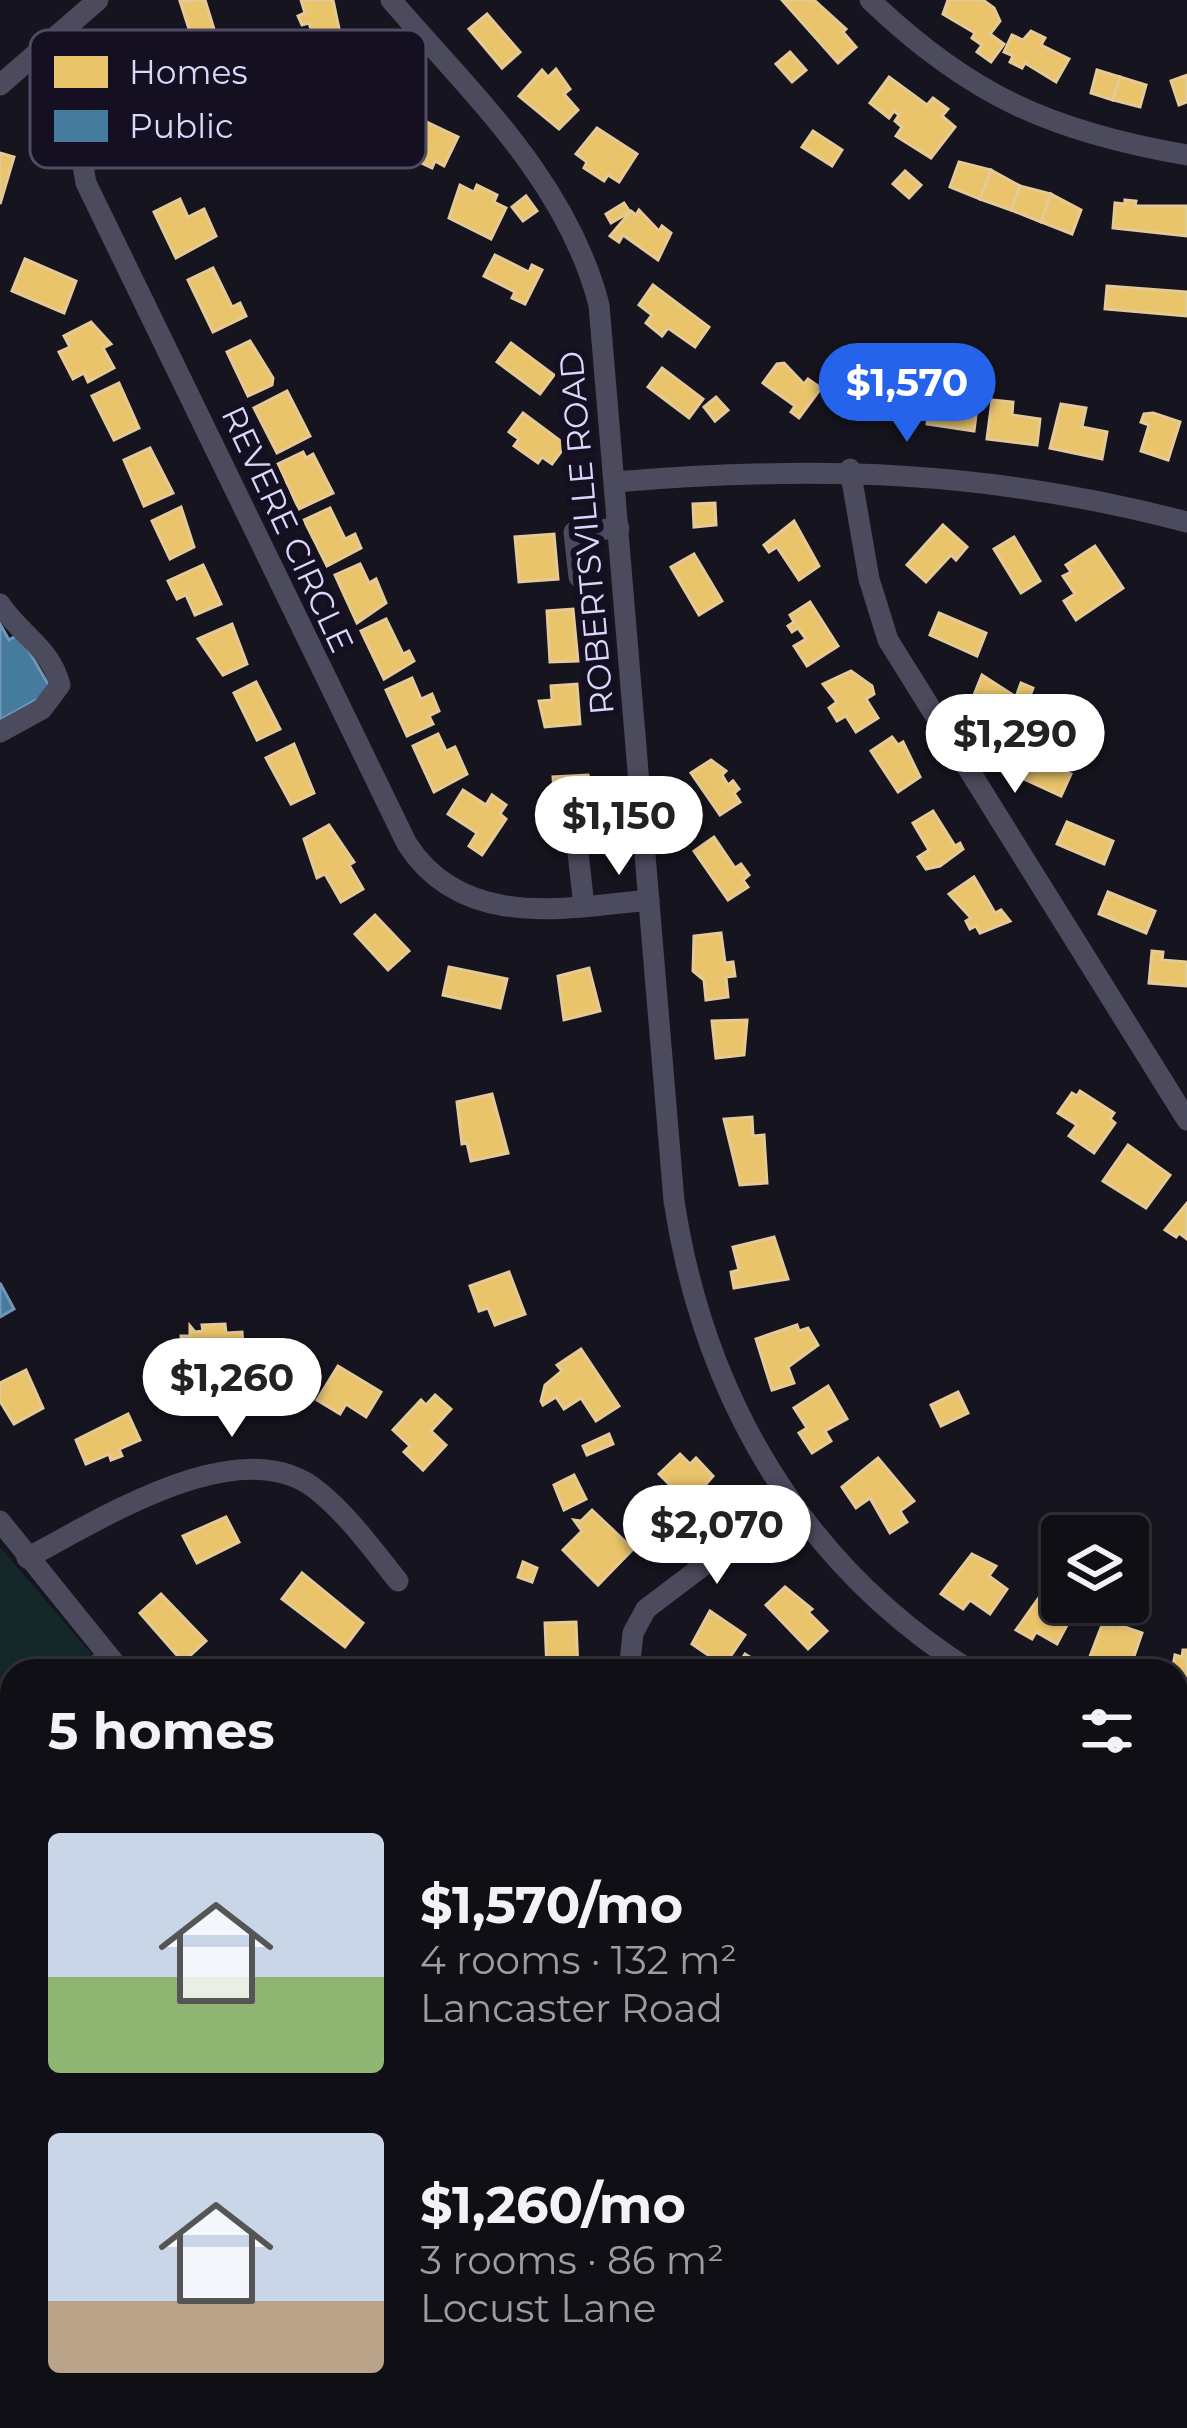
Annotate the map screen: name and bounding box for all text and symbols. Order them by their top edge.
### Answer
legend [30,30,426,168]
text: Homes [129,52,248,92]
text: Public [129,106,234,146]
pin: $1,570 [809,343,1005,445]
street label: ROBERTSVILLE ROAD [550,349,622,717]
text: $1,570 [846,358,968,406]
street label: REVERE CIRCLE [213,400,363,658]
pin: $1,290 [917,694,1113,796]
text: $1,290 [953,709,1077,757]
pin: $1,150 [521,776,717,878]
text: $1,150 [562,791,676,839]
pin: $1,260 [134,1338,330,1440]
text: $1,260 [170,1353,294,1401]
pin: $2,070 [619,1485,815,1587]
text: $2,070 [650,1500,784,1548]
map controls [1041,1515,1149,1623]
button: layers [1041,1515,1149,1623]
icon: filters [1074,1698,1140,1764]
text: 5 homes [48,1700,275,1762]
text: $1,570/mo [420,1874,683,1936]
icon: home [144,1881,288,2025]
text: 4 rooms · 132 m² [420,1936,737,1984]
text: Lancaster Road [420,1984,723,2032]
text: $1,260/mo [420,2174,686,2236]
icon: home [144,2181,288,2325]
text: 3 rooms · 86 m² [420,2236,724,2284]
text: Locust Lane [420,2284,656,2332]

